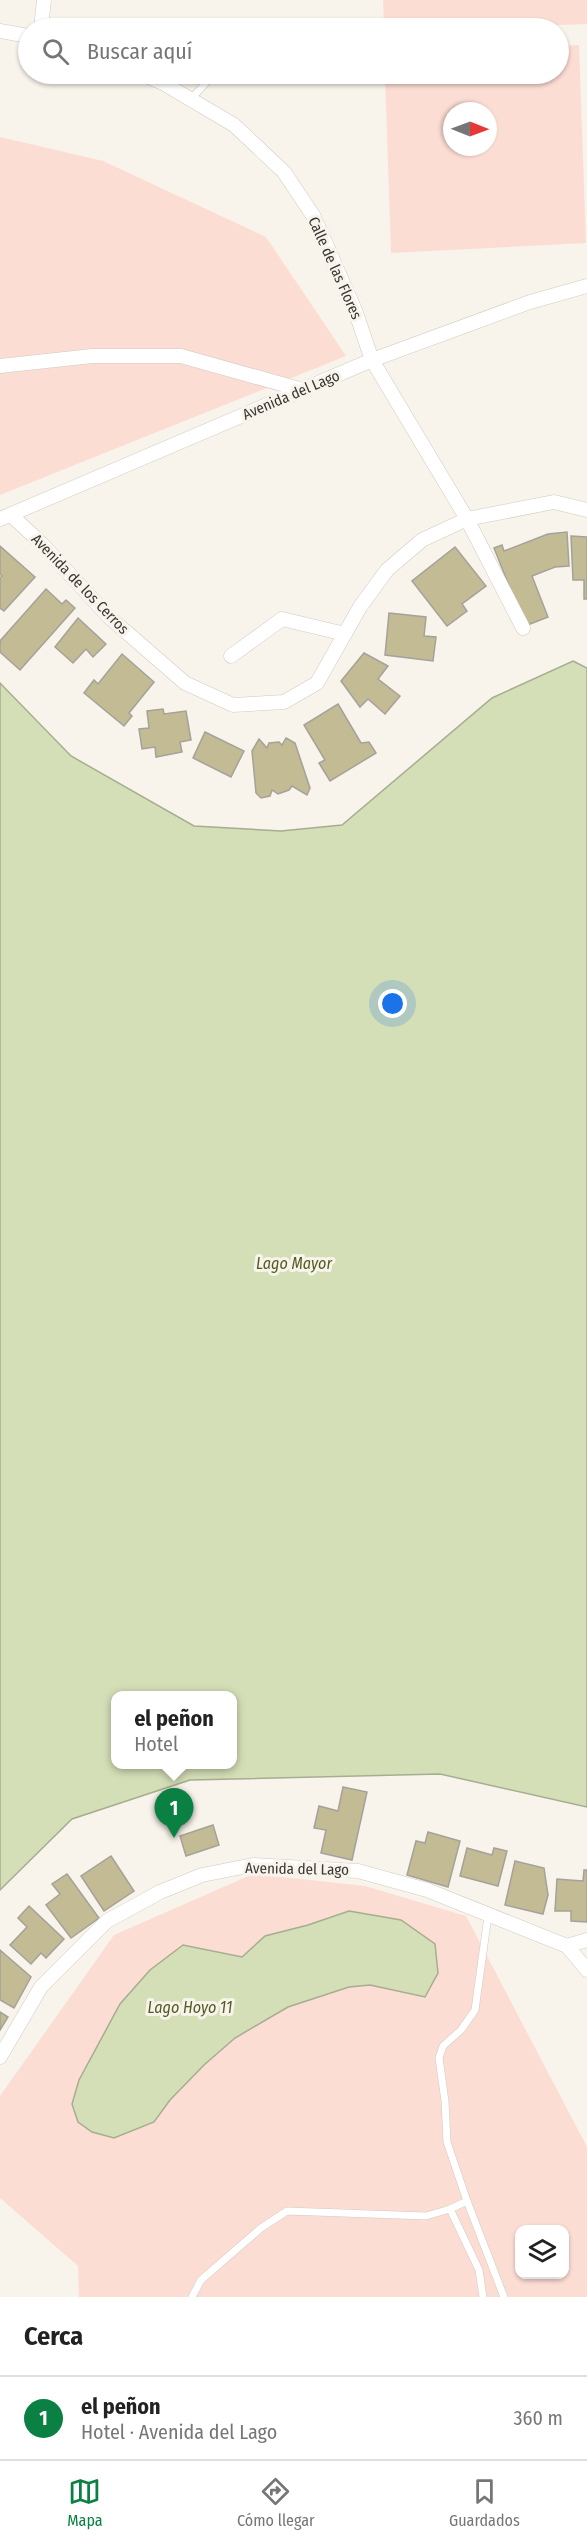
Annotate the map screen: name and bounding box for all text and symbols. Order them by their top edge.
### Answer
search box [18,18,569,84]
icon: search [39,35,72,68]
text: Buscar aquí [87,38,192,65]
north arrow [443,102,497,156]
street label: Calle de las Flores [304,214,366,322]
street label: Avenida del Lago [240,366,342,424]
street label: Avenida de los Cerros [28,530,132,638]
your location [378,989,407,1018]
water label: Lago Mayor [256,1254,332,1273]
popup [111,1691,237,1769]
text: el peñon [134,1705,214,1732]
text: Hotel [134,1732,178,1756]
pin: 1 [154,1788,194,1838]
street label: Avenida del Lago [245,1859,349,1879]
water label: Lago Hoyo 11 [148,1998,232,2017]
map controls [515,2225,569,2279]
button: layers [515,2225,569,2279]
text: Cerca [24,2321,83,2352]
text: el peñon [81,2393,161,2420]
text: 1 [39,2406,48,2430]
text: 360 m [514,2406,563,2430]
text: Hotel · Avenida del Lago [81,2420,277,2444]
tab: Mapa [67,2475,103,2530]
tab: Cómo llegar [237,2475,315,2530]
tab: Guardados [449,2475,520,2530]

